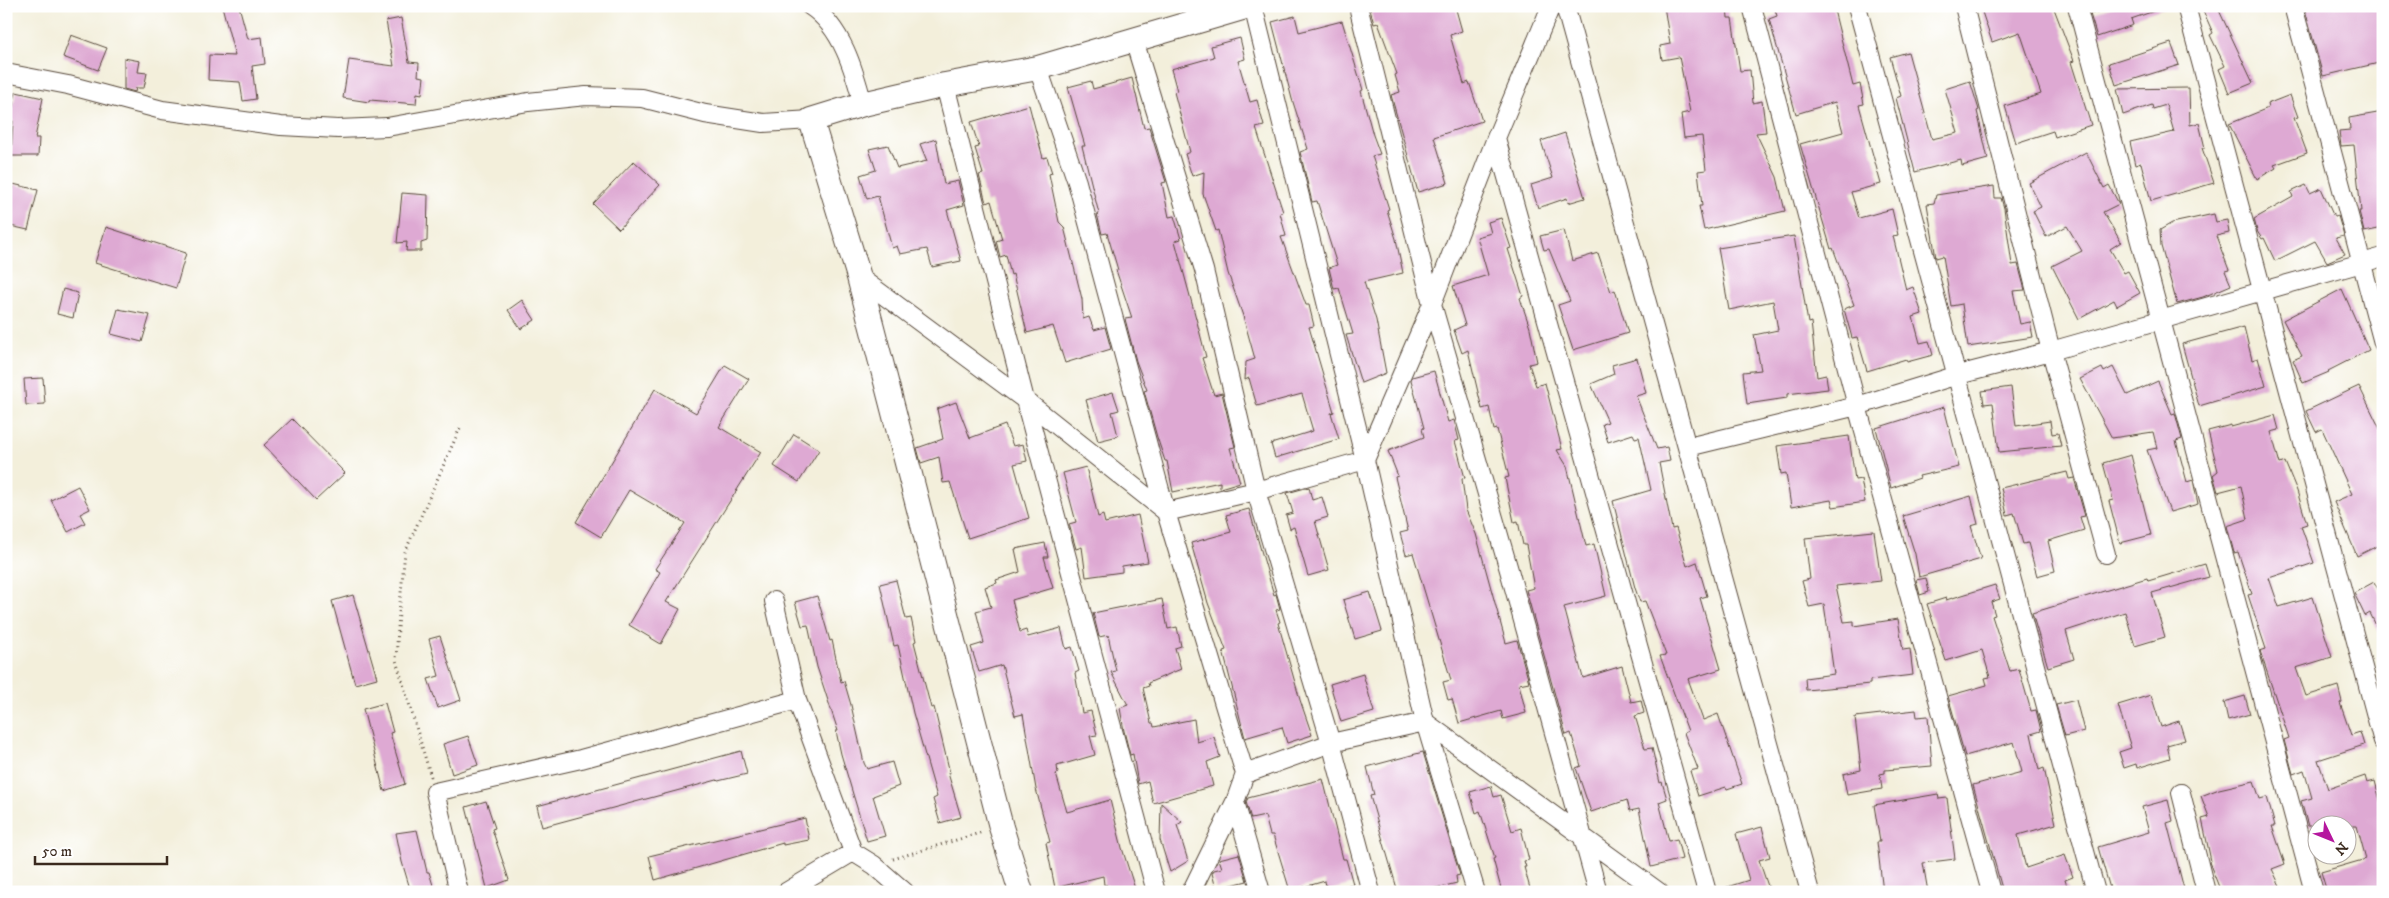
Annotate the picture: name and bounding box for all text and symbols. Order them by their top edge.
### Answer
north arrow [2306,816,2356,866]
scale bar [35,833,168,865]
text: N [2330,838,2351,859]
text: 50 m [42,842,72,861]

